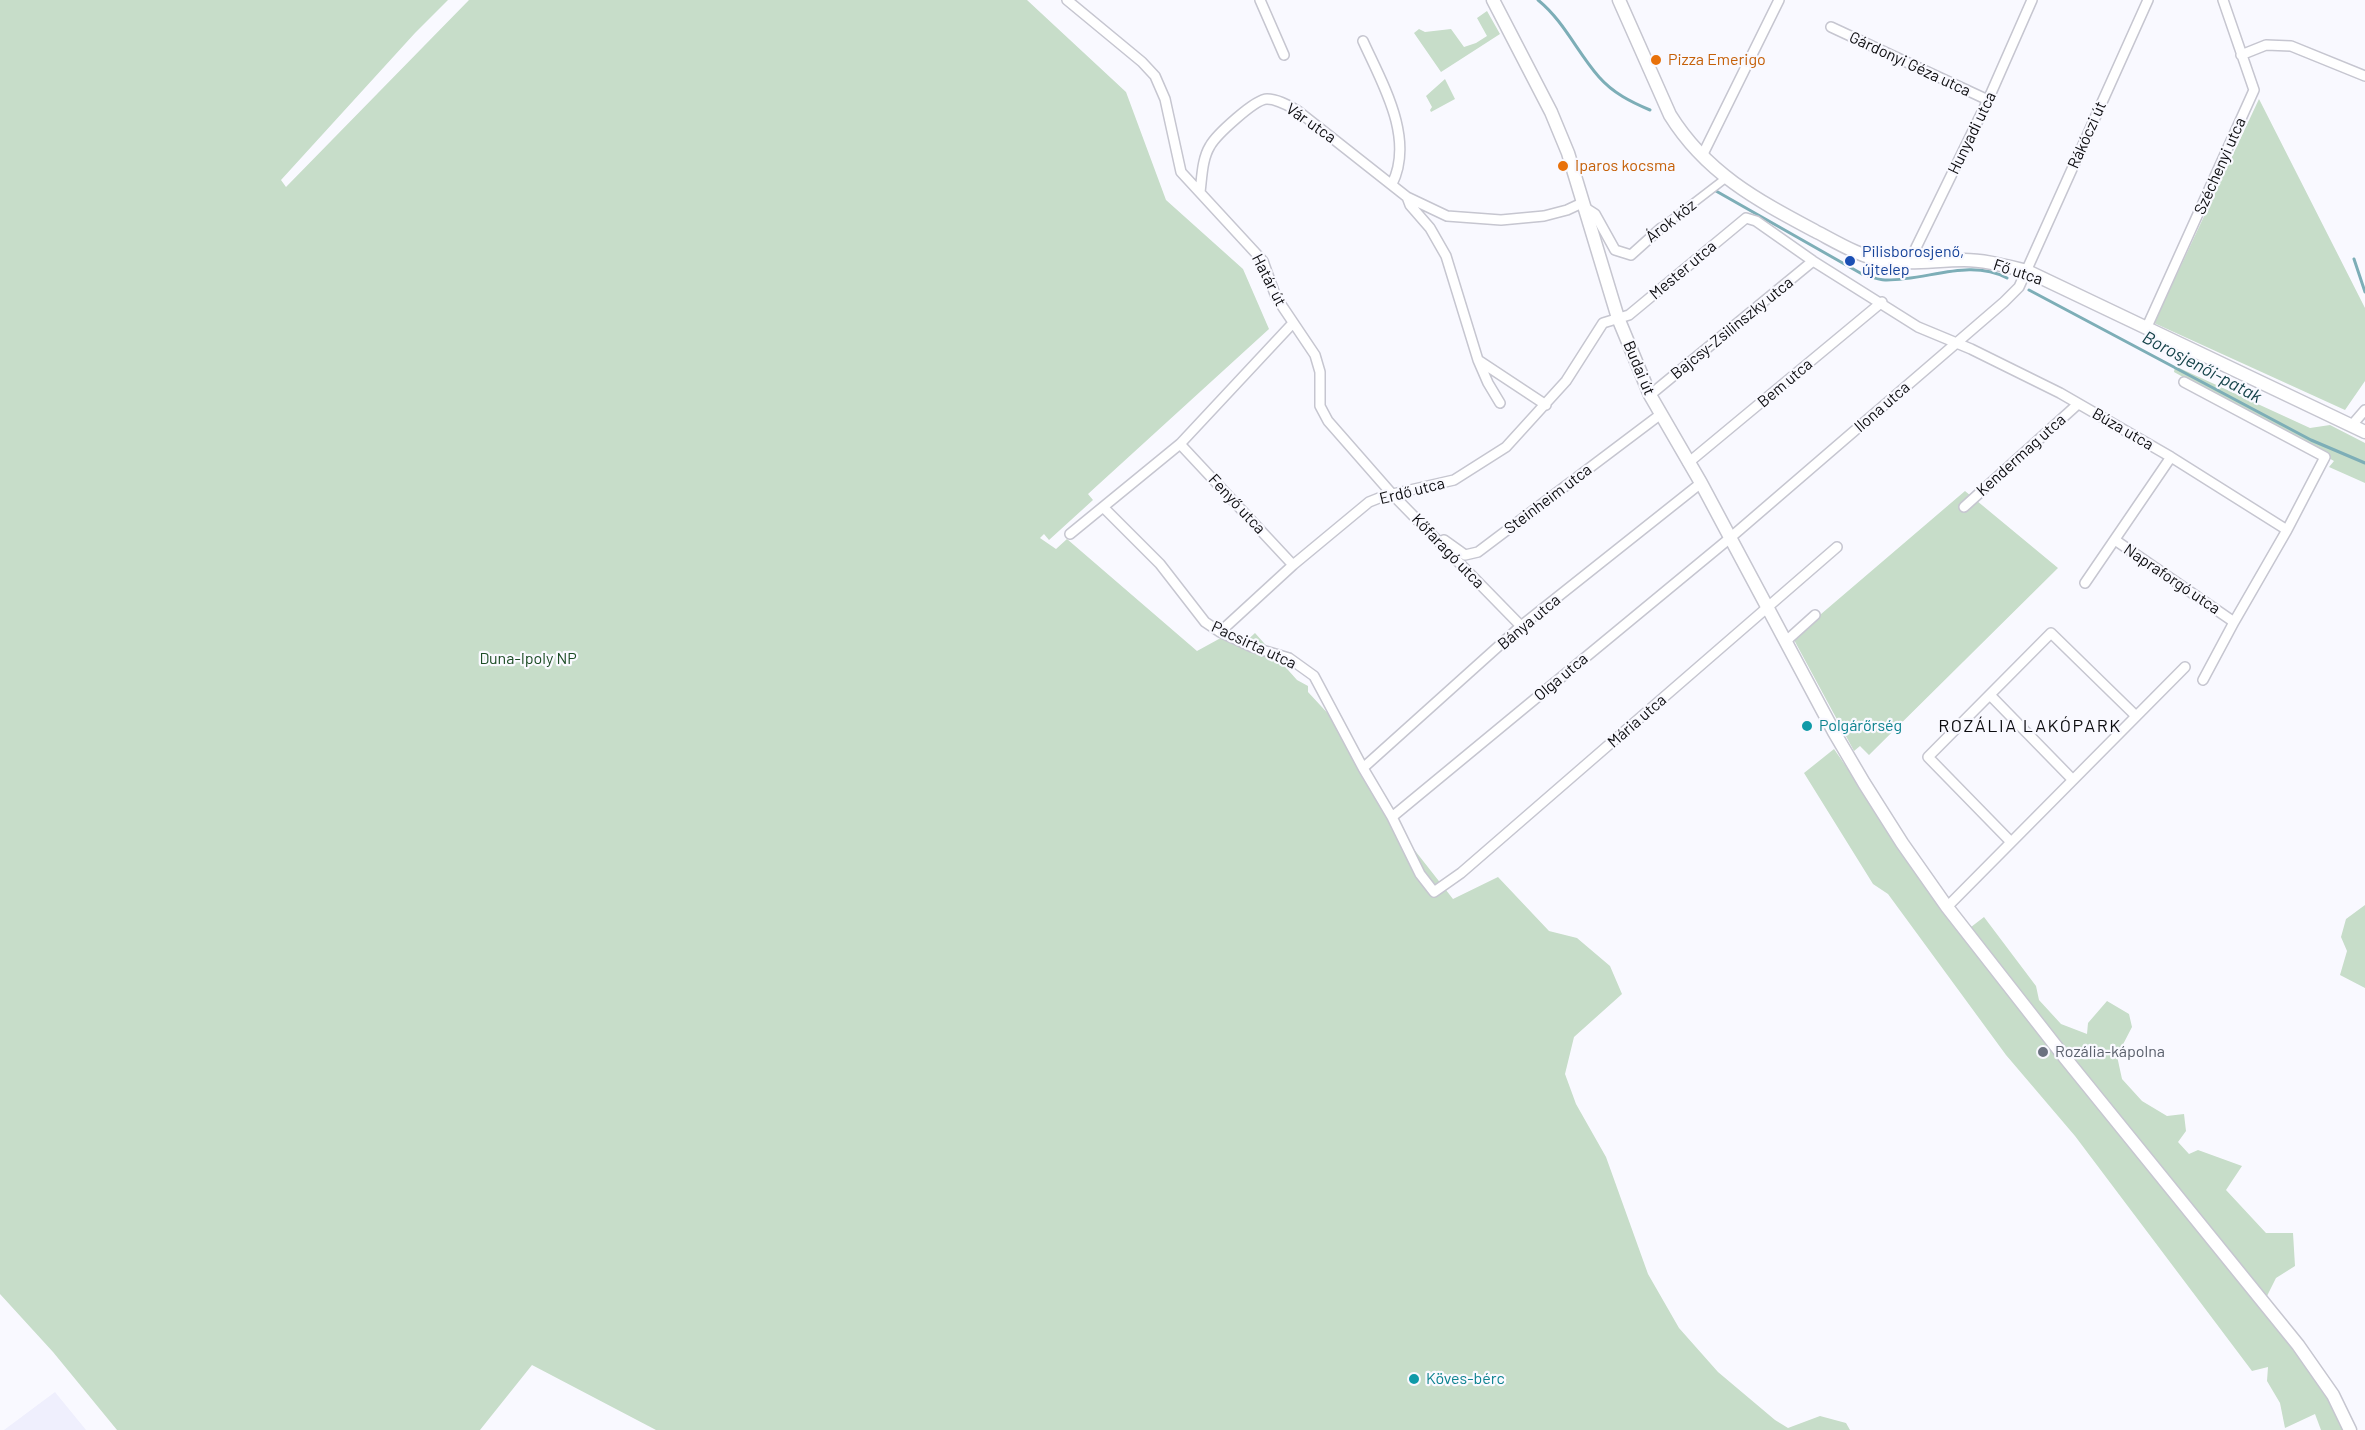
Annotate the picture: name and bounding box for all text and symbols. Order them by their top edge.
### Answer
street label: Gárdonyi Géza utca [1846,27,1974,101]
place label: Pizza Emerigo [1668,50,1766,70]
marker: Pizza Emerigo [1649,53,1663,67]
street label: Hunyadi utca [1944,89,2000,177]
street label: Rákóczi út [2064,98,2110,172]
street label: Vár utca [1282,99,1340,147]
street label: Széchenyi utca [2190,115,2250,217]
place label: Iparos kocsma [1575,156,1675,176]
marker: Iparos kocsma [1556,159,1570,173]
street label: Árok köz [1642,195,1700,247]
street label: Mester utca [1646,237,1720,303]
place label: Pilisborosjenő, újtelep [1862,242,1964,280]
street label: Határ út [1248,251,1290,309]
marker: Pilisborosjenő, újtelep [1843,254,1857,268]
street label: Fő utca [1991,255,2045,289]
street label: Bajcsy-Zsilinszky utca [1667,273,1797,383]
water label: Borosjenői-patak [2139,326,2265,408]
street label: Budai út [1619,338,1659,398]
street label: Bem utca [1754,355,1816,411]
street label: Ilona utca [1850,378,1914,436]
street label: Búza utca [2089,404,2157,454]
street label: Kendermag utca [1972,410,2070,500]
street label: Steinheim utca [1501,460,1595,538]
street label: Fenyő utca [1204,470,1270,538]
street label: Erdő utca [1377,474,1447,508]
street label: Kőfaragó utca [1408,510,1488,592]
street label: Napraforgó utca [2120,540,2224,618]
street label: Bánya utca [1494,590,1564,654]
street label: Pacsirta utca [1208,617,1300,673]
park label: Duna-Ipoly NP [479,649,577,669]
street label: Olga utca [1530,649,1592,705]
street label: Mária utca [1604,690,1670,752]
district label: ROZÁLIA LAKÓPARK [1938,715,2122,737]
place label: Polgárőrség [1819,716,1902,736]
marker: Polgárőrség [1800,719,1814,733]
place label: Rozália-kápolna [2055,1042,2165,1062]
marker: Rozália-kápolna [2036,1045,2050,1059]
place label: Köves-bérc [1426,1369,1505,1389]
marker: Köves-bérc [1407,1372,1421,1386]

